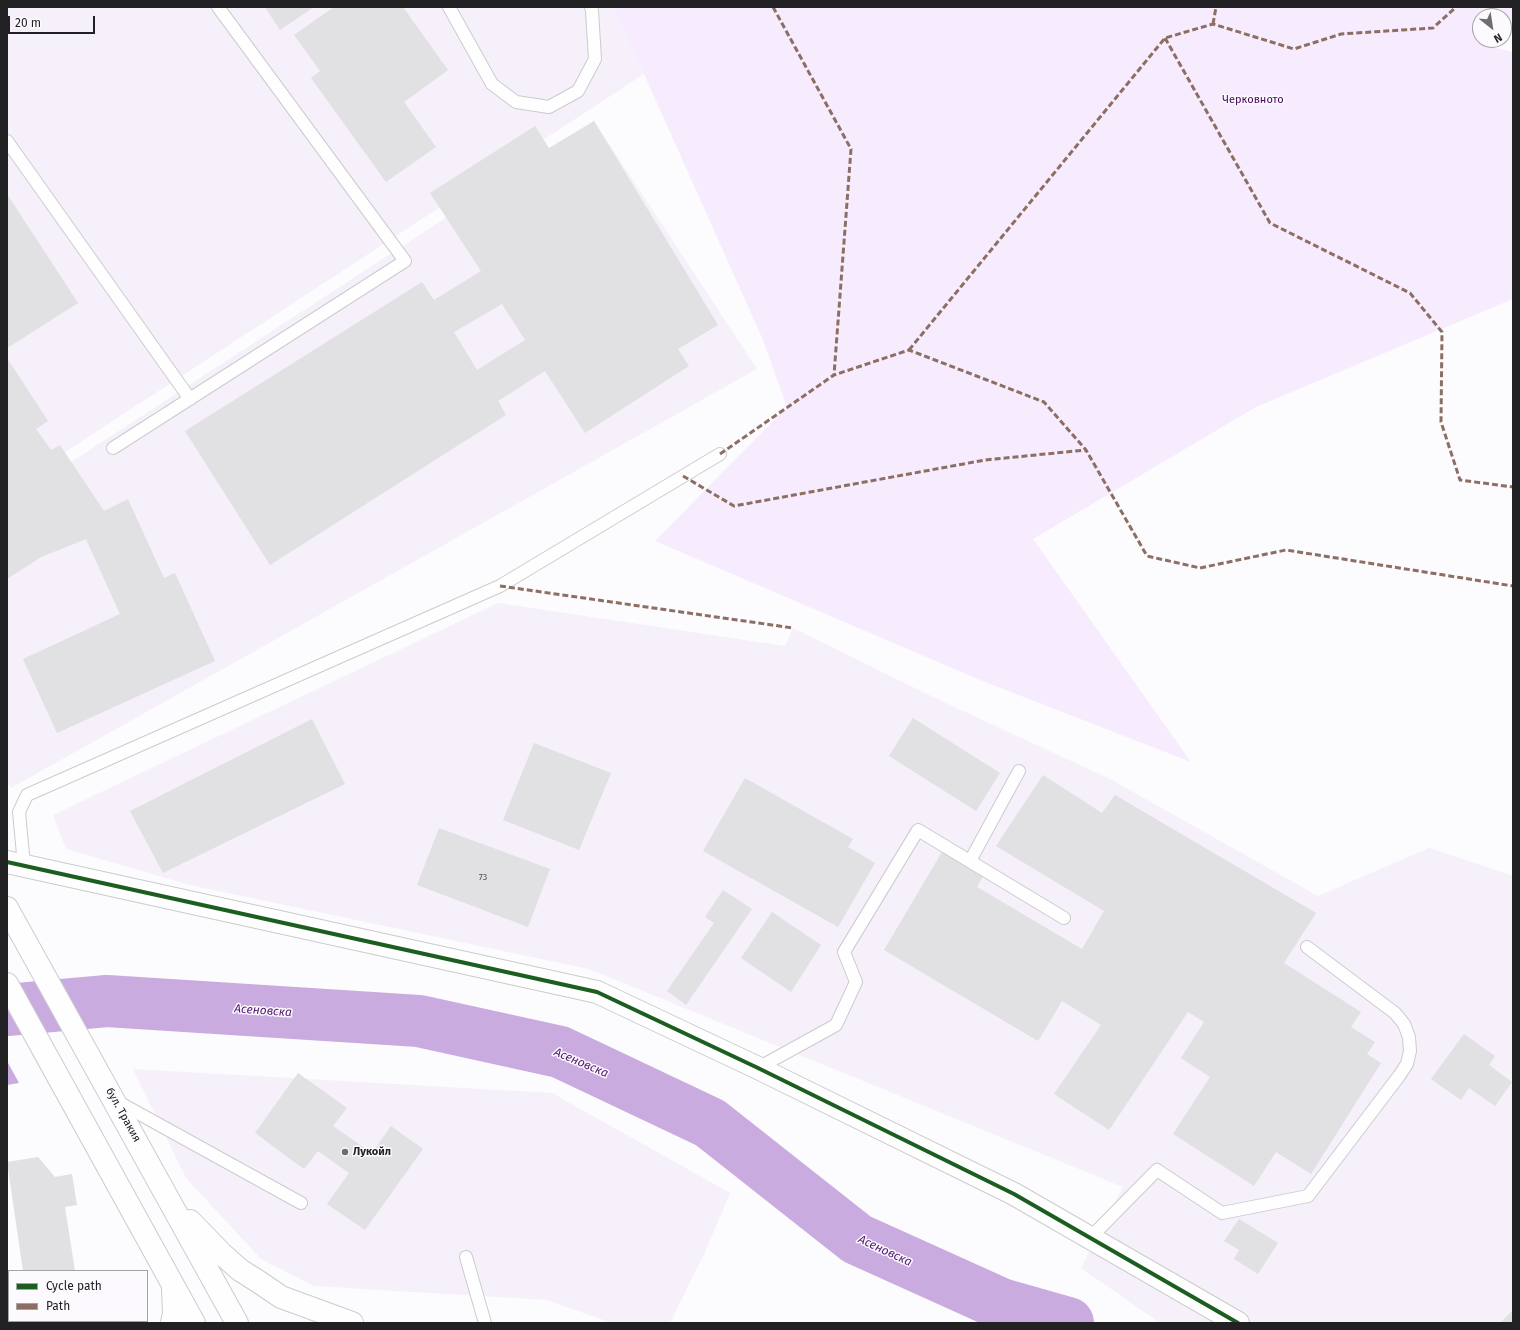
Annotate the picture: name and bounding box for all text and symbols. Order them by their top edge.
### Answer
scale bar [10,8,97,34]
north arrow [1472,8,1512,48]
text: 20 m [15,16,41,30]
text: N [1491,31,1504,45]
park label: Черковното [1222,93,1284,107]
house number: 73 [479,872,487,882]
water label: Асеновска [234,1002,292,1020]
water label: Асеновска [552,1045,610,1081]
street label: бул. Тракия [103,1086,143,1144]
place label: Лукойл [353,1145,391,1159]
marker: Лукойл [340,1147,350,1157]
water label: Асеновска [856,1232,914,1270]
legend [8,1270,148,1322]
text: Cycle path [46,1279,102,1293]
text: Path [46,1299,70,1313]

